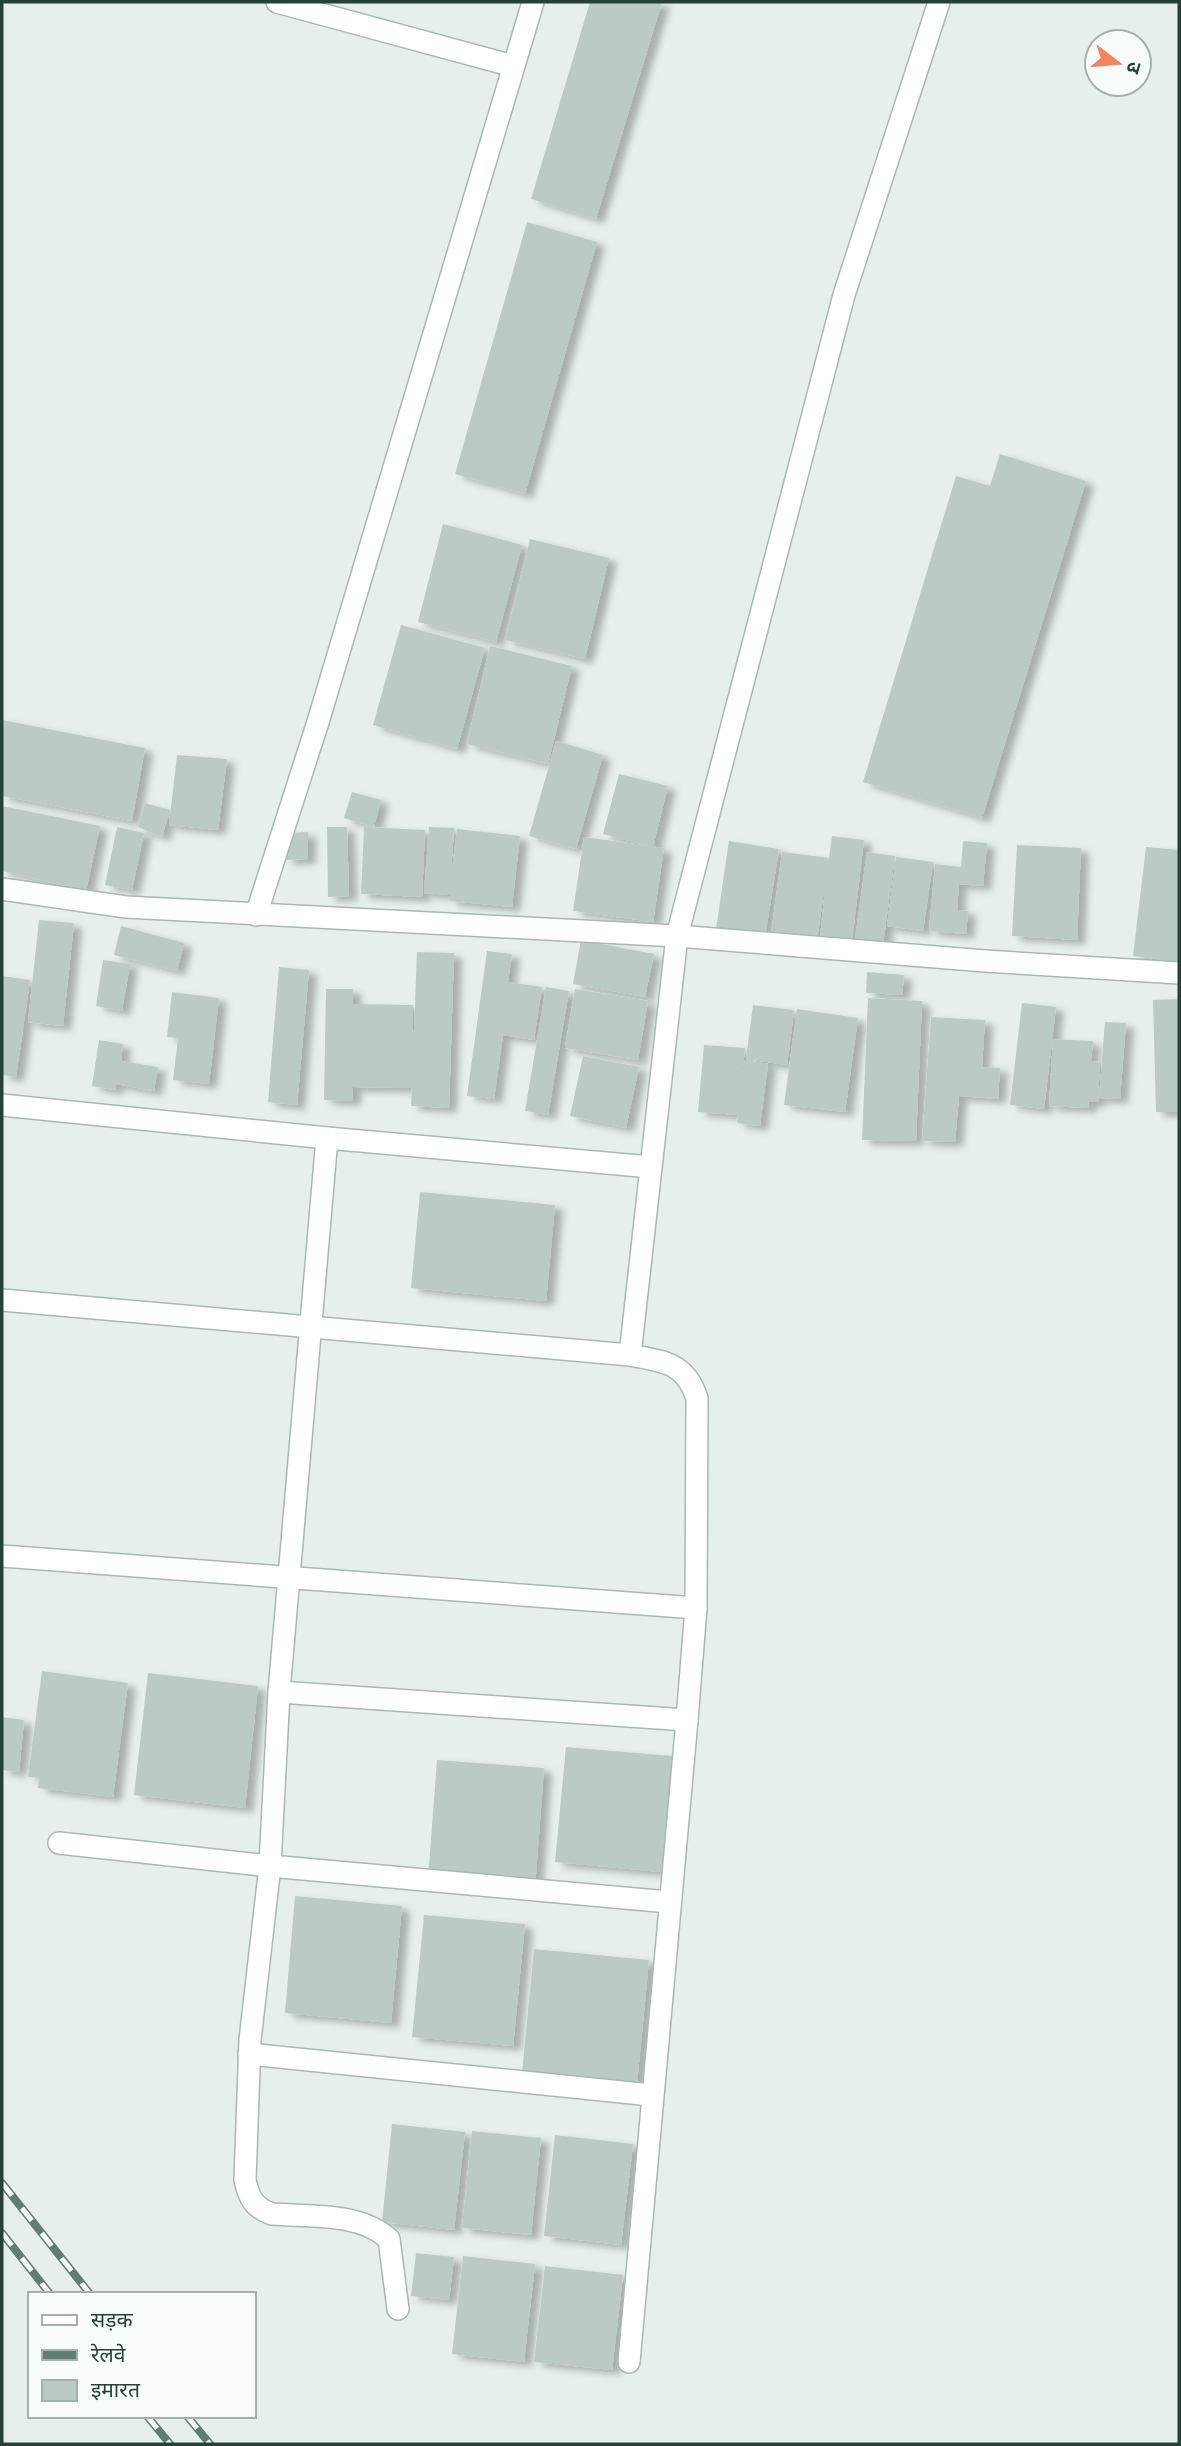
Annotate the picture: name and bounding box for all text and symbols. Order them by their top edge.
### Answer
north arrow [1083,28,1153,98]
text: उ [1122,59,1147,77]
legend [28,2292,256,2418]
text: सड़क [91,2306,133,2331]
text: रेलवे [90,2341,126,2366]
text: इमारत [91,2376,141,2401]

